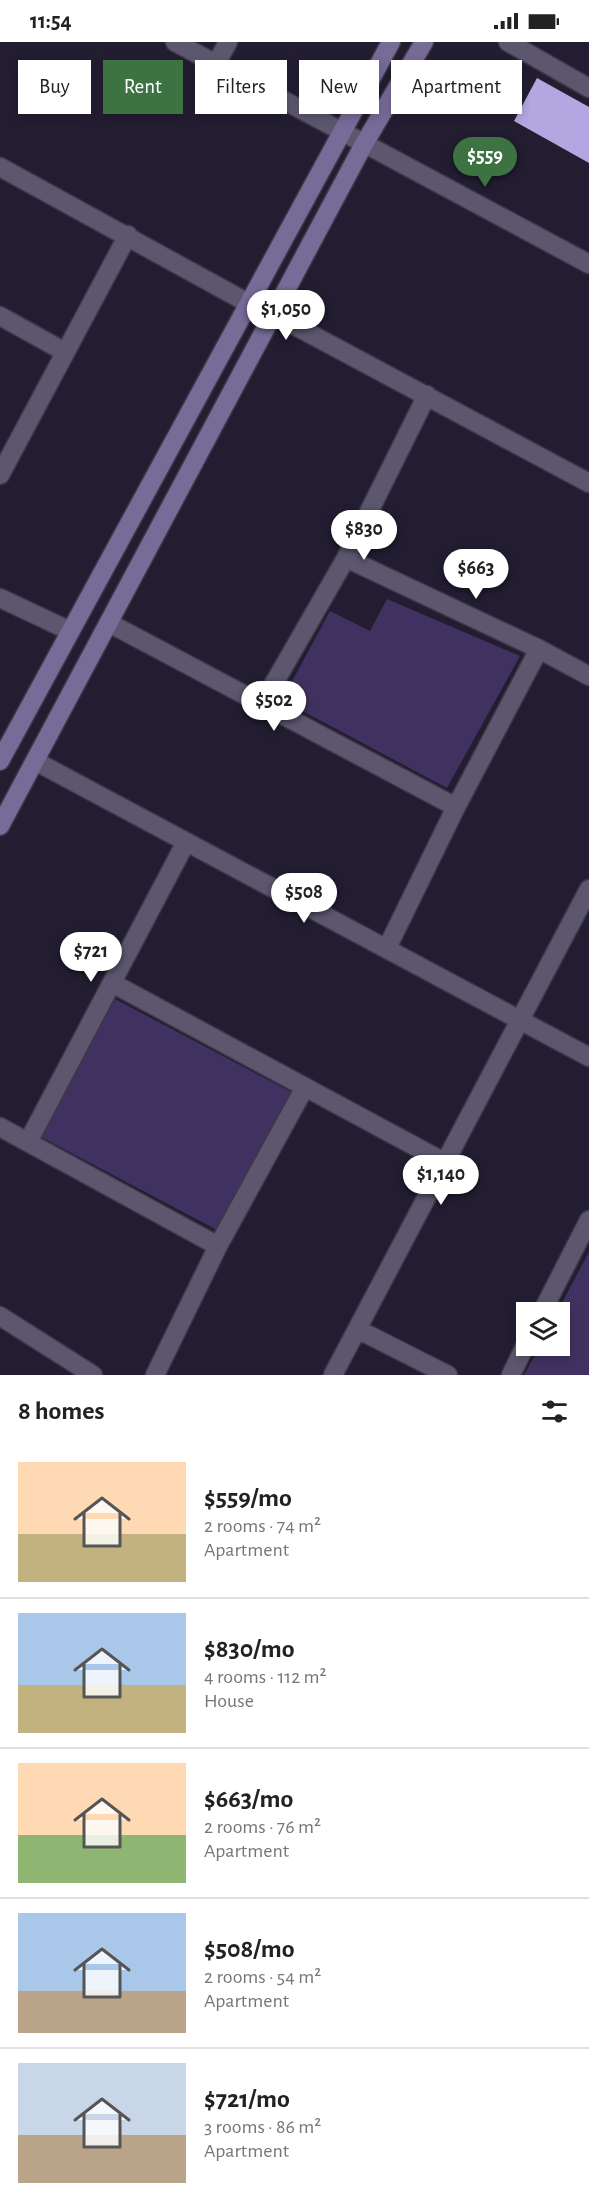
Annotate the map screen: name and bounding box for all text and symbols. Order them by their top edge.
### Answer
text: 11:54 [30,10,71,32]
chip: Buy [18,60,91,114]
chip: Rent [103,60,183,114]
chip: Filters [195,60,287,114]
chip: New [299,60,379,114]
chip: Apartment [391,60,522,114]
pin: $559 [449,137,521,188]
text: $559 [467,146,503,166]
pin: $1,050 [237,290,335,341]
text: $1,050 [261,299,311,319]
pin: $830 [328,510,400,561]
text: $830 [345,519,383,539]
pin: $663 [440,549,512,600]
text: $663 [458,558,494,578]
pin: $502 [238,681,310,732]
text: $502 [255,690,293,710]
pin: $508 [268,873,340,924]
text: $508 [285,882,323,902]
pin: $721 [55,932,127,983]
text: $721 [74,941,108,961]
pin: $1,140 [392,1155,490,1206]
text: $1,140 [417,1164,465,1184]
map controls [516,1302,570,1356]
button: layers [516,1302,570,1356]
icon: filters [538,1395,571,1428]
text: 8 homes [18,1398,105,1424]
text: $559/mo [204,1485,292,1511]
icon: home [66,1486,138,1558]
text: 2 rooms · 74 m² [204,1516,321,1536]
text: Apartment [204,1540,289,1560]
text: $830/mo [204,1636,294,1662]
icon: home [66,1637,138,1709]
text: 4 rooms · 112 m² [204,1667,327,1687]
text: House [204,1691,254,1711]
text: $663/mo [204,1786,293,1812]
icon: home [66,1787,138,1859]
text: 2 rooms · 76 m² [204,1817,321,1837]
text: Apartment [204,1841,289,1861]
text: $508/mo [204,1936,295,1962]
icon: home [66,1937,138,2009]
text: 2 rooms · 54 m² [204,1967,321,1987]
text: Apartment [204,1991,289,2011]
text: $721/mo [204,2086,290,2112]
icon: home [66,2087,138,2159]
text: 3 rooms · 86 m² [204,2117,321,2137]
text: Apartment [204,2141,289,2161]

